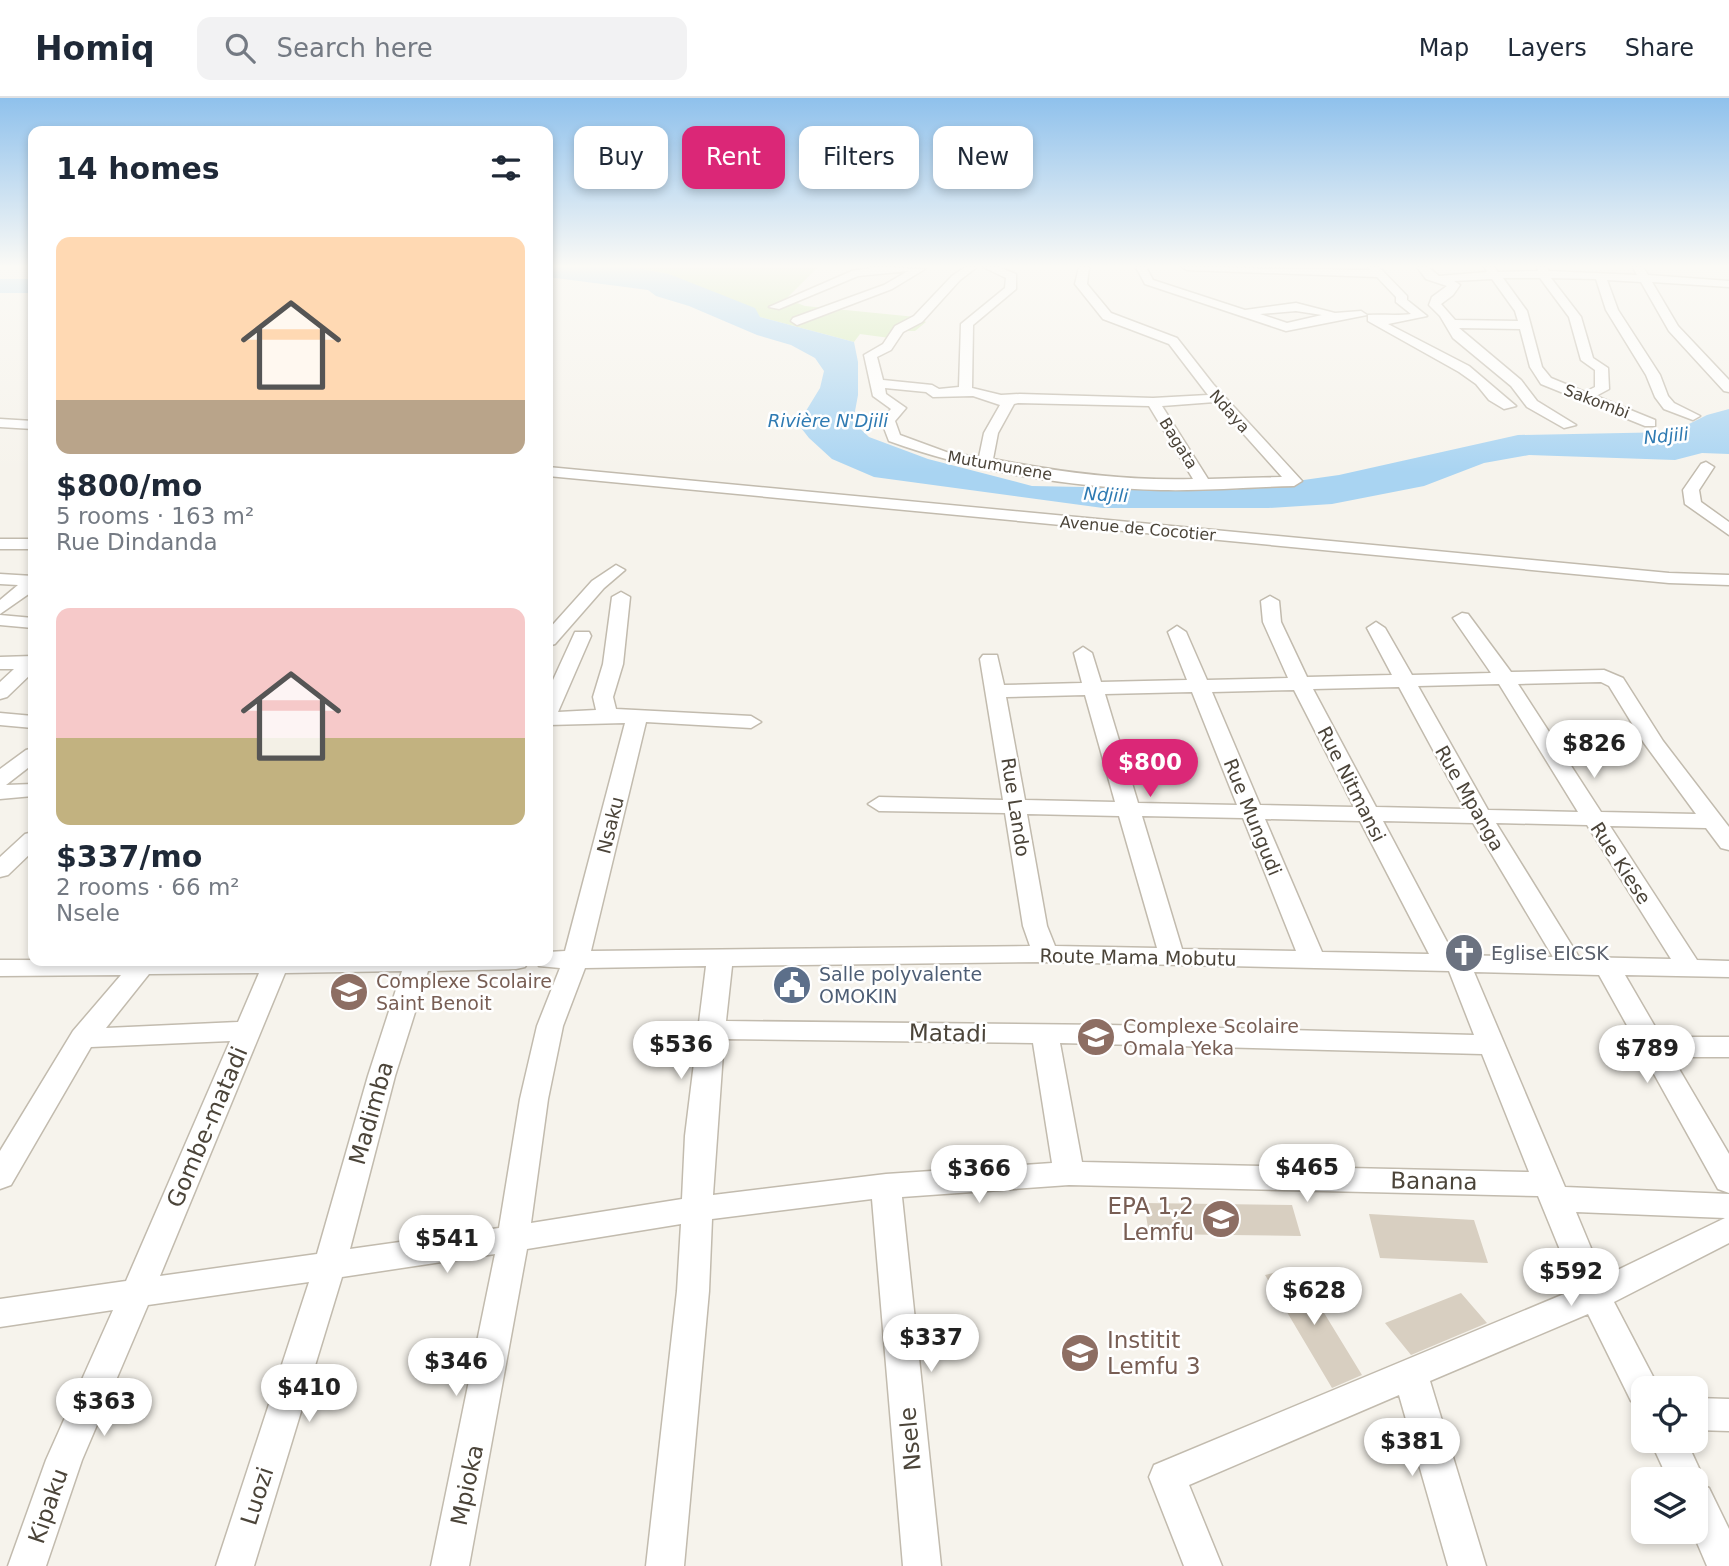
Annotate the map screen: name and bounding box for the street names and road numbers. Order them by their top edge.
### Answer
street label: Sakombi [1561,380,1632,423]
street label: Ndaya [1205,386,1254,437]
street label: Bagata [1155,414,1202,472]
street label: Mutumunene [946,447,1054,484]
street label: Avenue de Cocotier [1059,512,1217,545]
street label: Rue Nitmansi [1313,723,1391,845]
street label: Rue Mpanga [1431,741,1509,855]
street label: Rue Mungudi [1220,755,1286,879]
street label: Rue Lando [997,756,1035,858]
street label: Nsaku [592,794,628,856]
street label: Rue Kiese [1586,818,1656,908]
street label: Route Mama Mobutu [1039,944,1237,970]
street label: Matadi [909,1019,987,1047]
street label: Gombe-matadi [161,1043,253,1211]
street label: Madimba [344,1058,398,1168]
street label: Banana [1390,1167,1478,1195]
street label: Nsele [894,1406,926,1472]
street label: Mpioka [446,1442,488,1528]
street label: Luozi [235,1464,279,1528]
street label: Kipaku [23,1465,73,1547]

